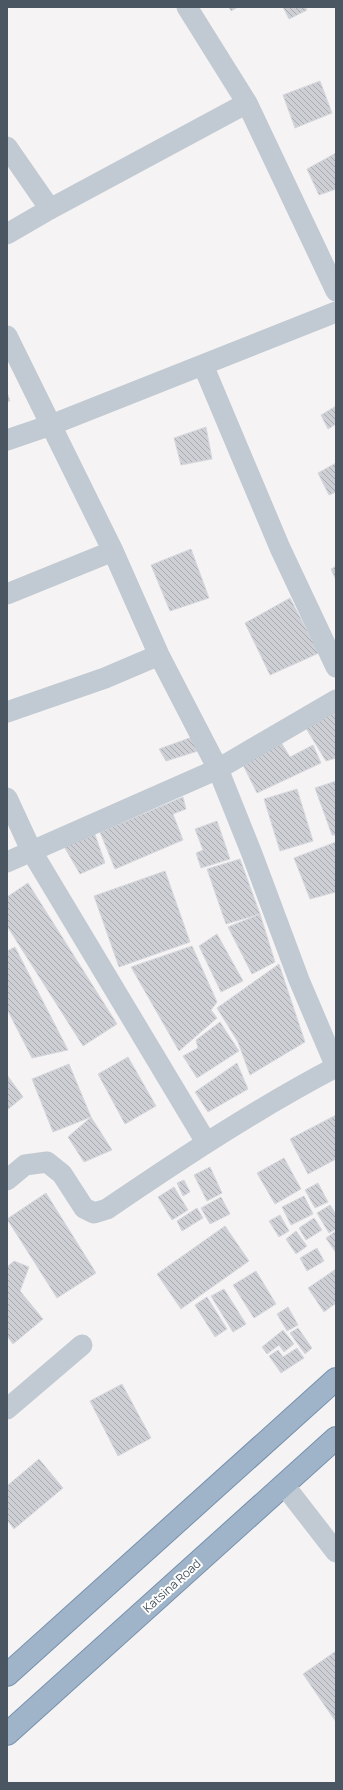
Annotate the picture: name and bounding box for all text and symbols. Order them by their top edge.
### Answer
street label: Katsina Road [139,1555,204,1616]

